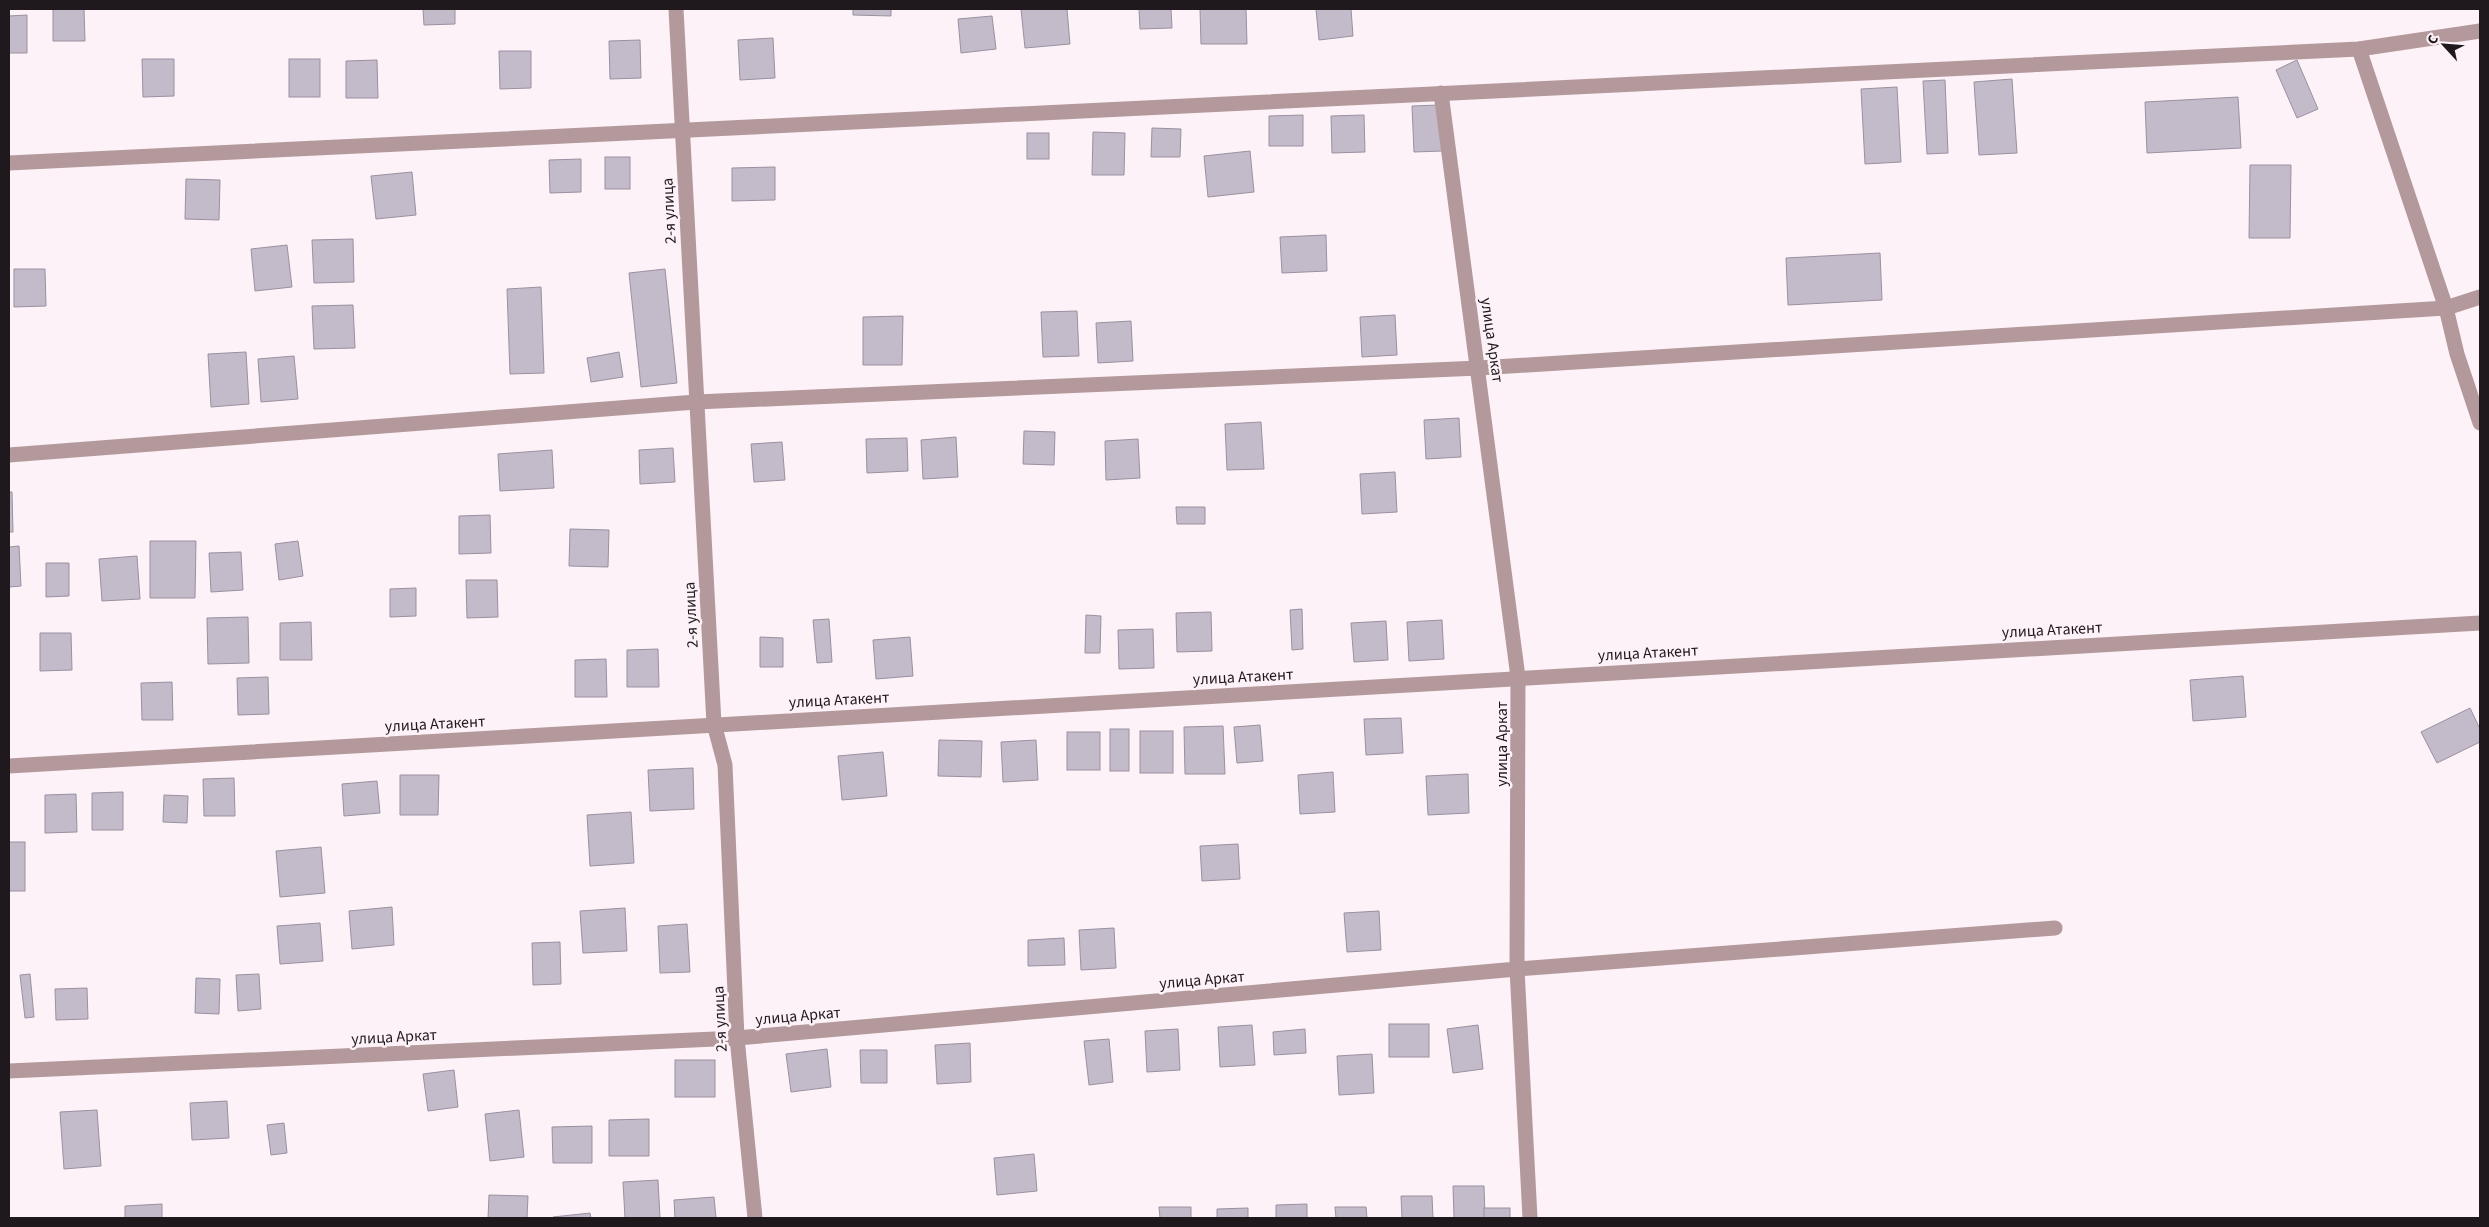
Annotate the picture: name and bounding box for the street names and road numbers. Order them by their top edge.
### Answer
street label: 2-я улица [656,177,682,245]
street label: улица Аркат [1475,296,1509,384]
street label: 2-я улица [678,581,704,649]
street label: улица Атакент [2001,616,2103,644]
street label: улица Атакент [1597,639,1699,667]
street label: улица Атакент [1192,663,1294,691]
street label: улица Атакент [788,686,890,714]
street label: улица Аркат [1491,701,1513,787]
street label: улица Атакент [384,710,486,738]
street label: улица Аркат [1158,965,1246,995]
street label: 2-я улица [707,985,733,1053]
street label: улица Аркат [754,1001,842,1031]
street label: улица Аркат [351,1024,437,1050]

